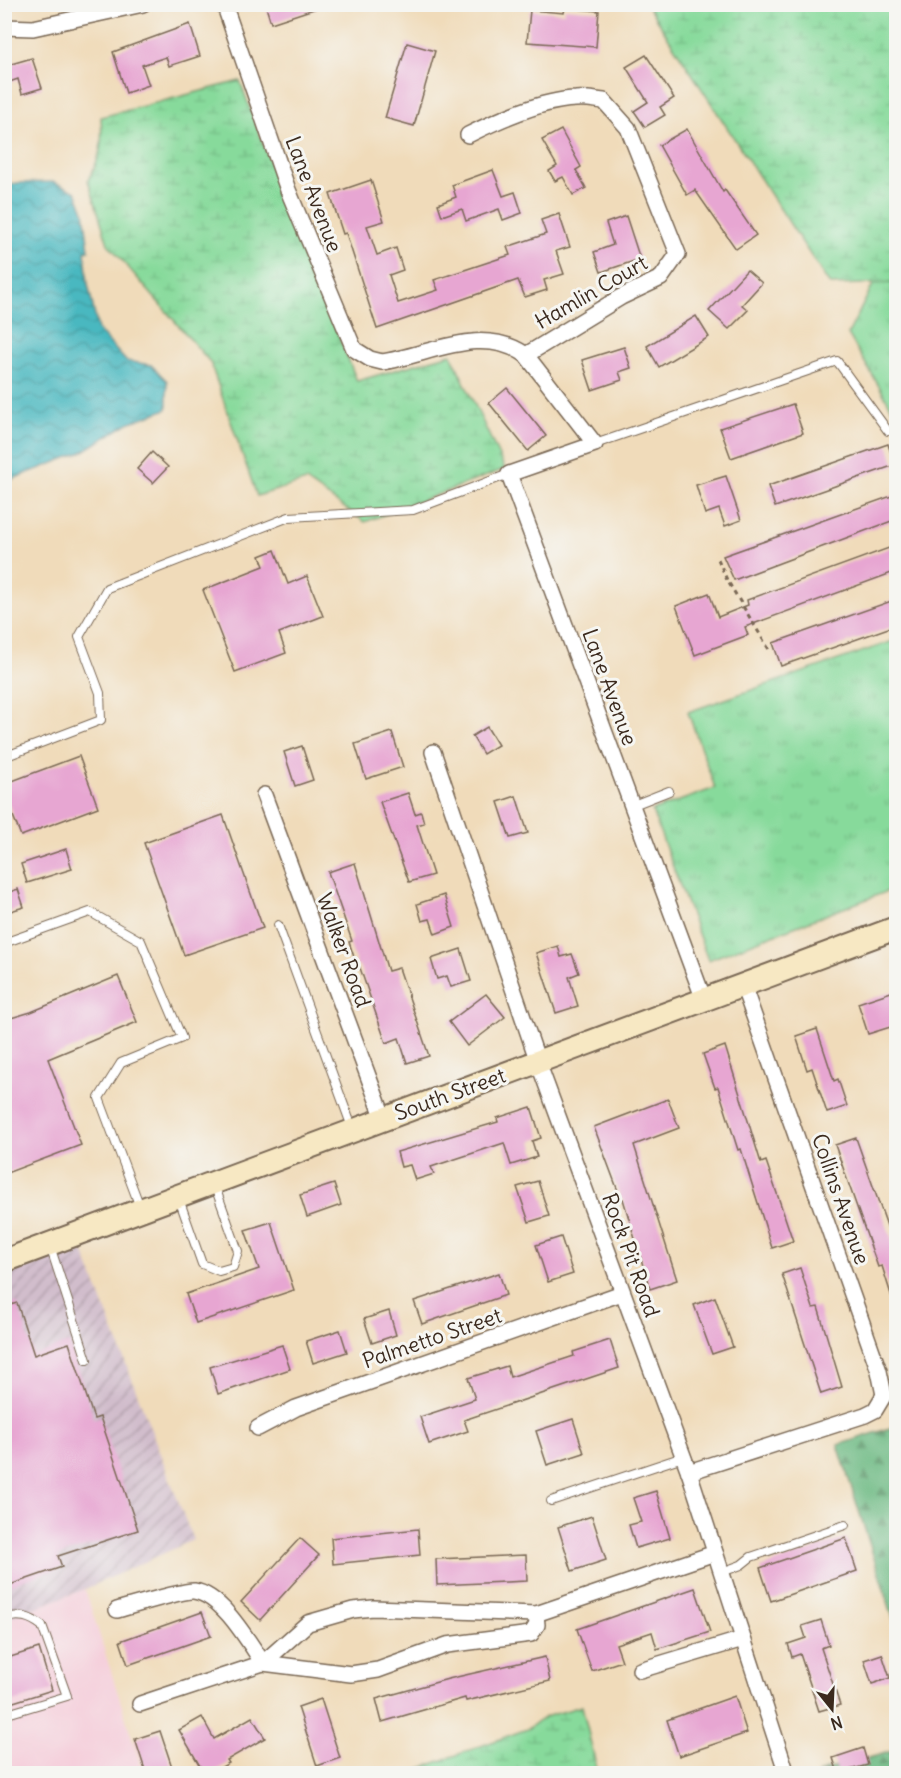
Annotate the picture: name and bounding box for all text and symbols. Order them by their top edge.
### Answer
street label: Lane Avenue [280,132,348,256]
street label: Hamlin Court [530,249,652,335]
street label: Lane Avenue [576,625,644,749]
street label: Walker Road [311,889,377,1011]
street label: South Street [391,1061,509,1127]
street label: Collins Avenue [806,1130,876,1268]
street label: Rock Pit Road [596,1189,666,1321]
street label: Palmetto Street [359,1302,505,1374]
north arrow [802,1679,862,1739]
text: N [828,1712,845,1734]

